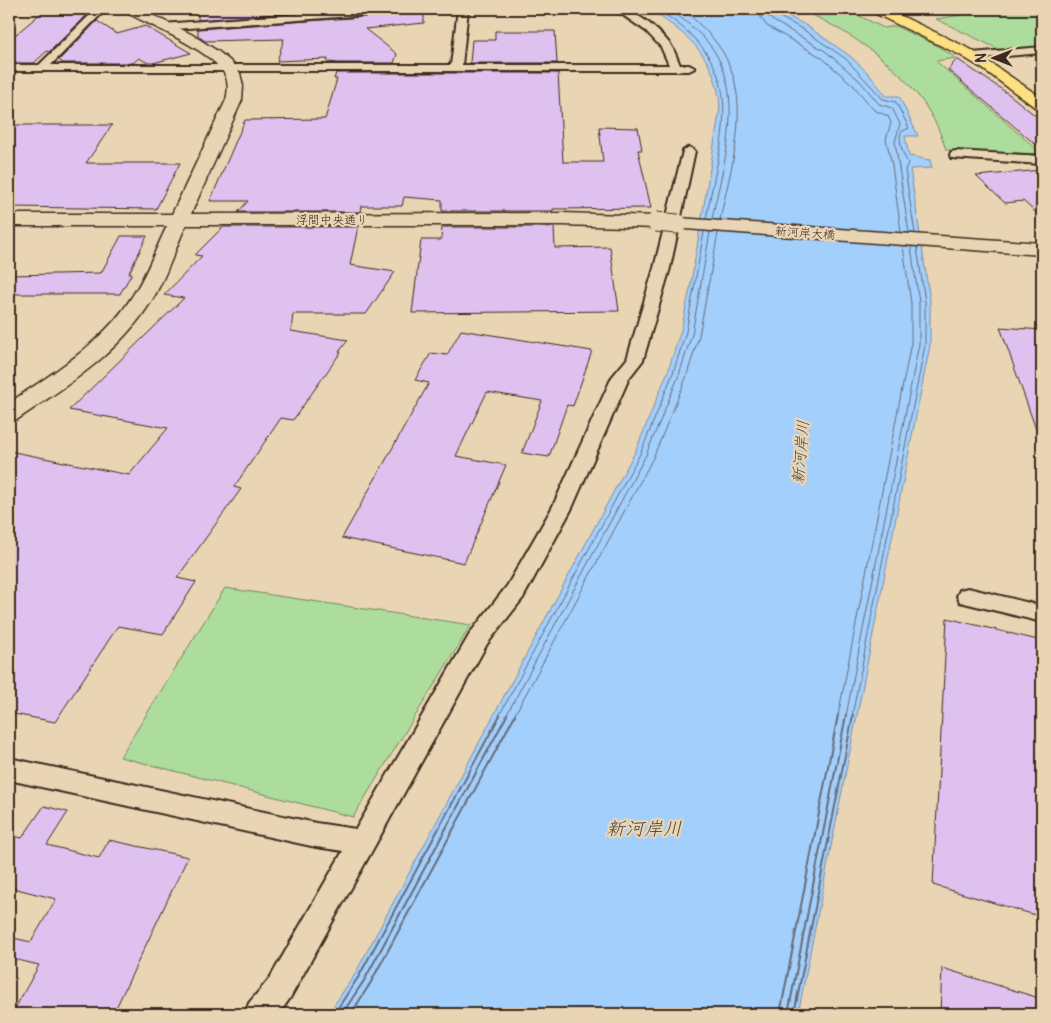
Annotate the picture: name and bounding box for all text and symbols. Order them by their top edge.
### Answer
north arrow [968,32,1018,82]
text: N [973,53,990,63]
street label: 浮間中央通り [296,213,368,228]
street label: 新河岸大橋 [775,224,835,243]
water label: 新河岸川 [788,419,814,485]
water label: 新河岸川 [606,817,682,841]

